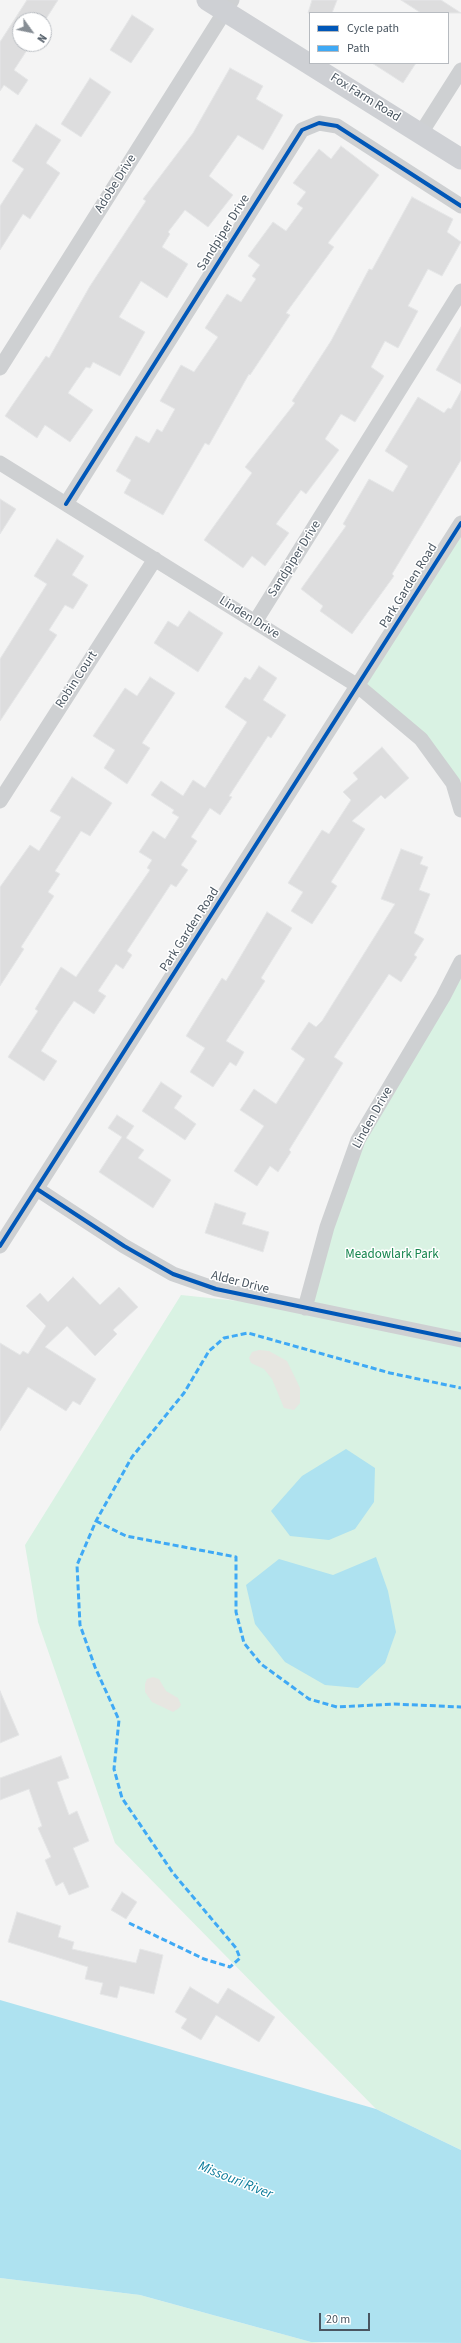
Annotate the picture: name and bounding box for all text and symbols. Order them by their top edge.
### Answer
north arrow [12,12,52,52]
legend [309,12,449,64]
text: Cycle path [347,20,399,37]
text: N [33,31,50,45]
text: Path [347,40,370,57]
street label: Fox Farm Road [327,70,403,126]
street label: Adobe Drive [92,152,140,216]
street label: Sandpiper Drive [194,192,254,274]
street label: Sandpiper Drive [265,518,325,600]
street label: Park Garden Road [377,541,441,631]
street label: Linden Drive [216,593,282,643]
street label: Robin Court [53,649,101,711]
street label: Park Garden Road [157,885,223,975]
street label: Linden Drive [350,1084,396,1152]
park label: Meadowlark Park [345,1247,439,1263]
street label: Alder Drive [209,1268,271,1298]
water label: Missouri River [195,2158,275,2204]
scale bar [321,2305,372,2331]
text: 20 m [326,2311,350,2328]

